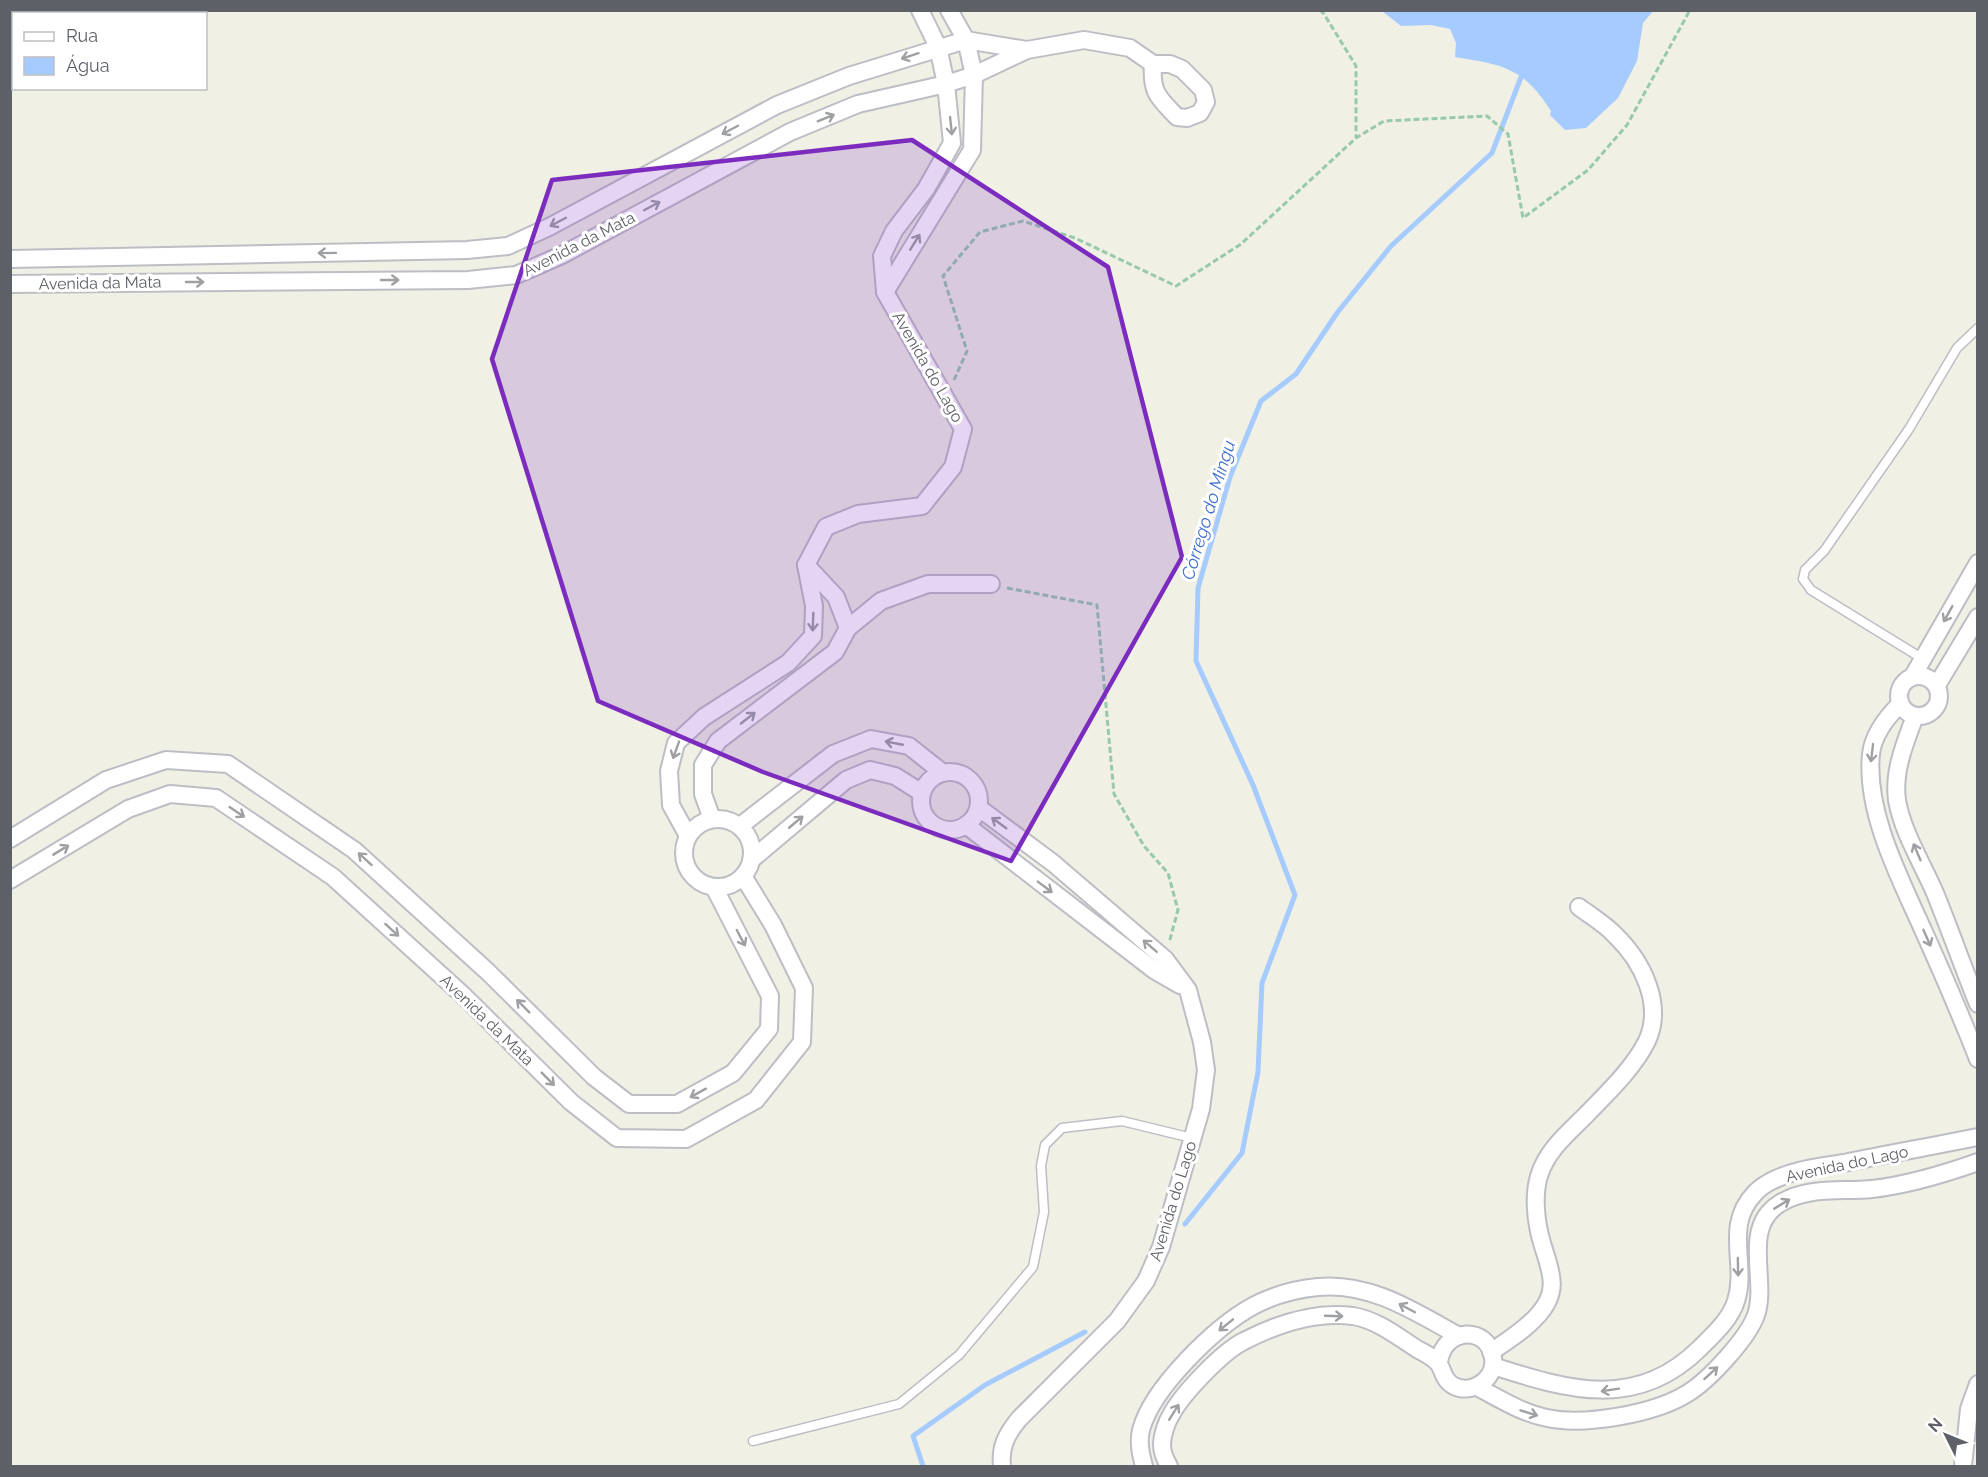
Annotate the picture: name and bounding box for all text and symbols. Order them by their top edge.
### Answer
legend [12,12,207,90]
text: Rua [66,25,98,46]
one-way arrow [901,51,920,62]
text: Água [66,54,110,76]
one-way arrow [816,112,834,123]
one-way arrow [945,115,956,135]
one-way arrow [722,124,739,136]
one-way arrow [643,200,660,212]
street label: Avenida da Mata [520,208,638,280]
one-way arrow [550,217,568,228]
one-way arrow [910,234,922,251]
one-way arrow [317,247,337,259]
street label: Avenida da Mata [38,272,162,294]
one-way arrow [379,274,399,286]
one-way arrow [184,276,204,288]
street label: Avenida do Lago [889,308,967,426]
water label: Córrego do Mingu [1177,438,1239,582]
one-way arrow [1942,605,1954,622]
one-way arrow [808,612,819,632]
one-way arrow [740,712,756,725]
one-way arrow [885,737,904,748]
one-way arrow [669,740,680,759]
one-way arrow [1866,743,1877,763]
one-way arrow [229,806,245,818]
one-way arrow [788,815,803,829]
one-way arrow [991,817,1007,829]
one-way arrow [52,844,69,856]
one-way arrow [1911,844,1922,862]
one-way arrow [358,852,373,866]
one-way arrow [1037,881,1053,893]
one-way arrow [384,923,399,937]
one-way arrow [735,929,747,946]
one-way arrow [1921,929,1933,947]
one-way arrow [1143,939,1158,953]
street label: Avenida da Mata [436,970,538,1070]
one-way arrow [516,999,530,1014]
one-way arrow [540,1072,555,1087]
one-way arrow [690,1087,707,1099]
street label: Avenida do Lago [1146,1139,1200,1263]
street label: Avenida do Lago [1784,1142,1910,1186]
one-way arrow [1773,1197,1790,1209]
one-way arrow [1732,1256,1744,1276]
one-way arrow [1399,1302,1417,1313]
one-way arrow [1323,1310,1343,1321]
one-way arrow [1218,1319,1234,1332]
one-way arrow [1703,1366,1718,1380]
one-way arrow [1601,1384,1621,1395]
one-way arrow [1168,1404,1180,1421]
north arrow [1916,1405,1976,1465]
one-way arrow [1519,1408,1538,1419]
text: N [1924,1414,1947,1436]

